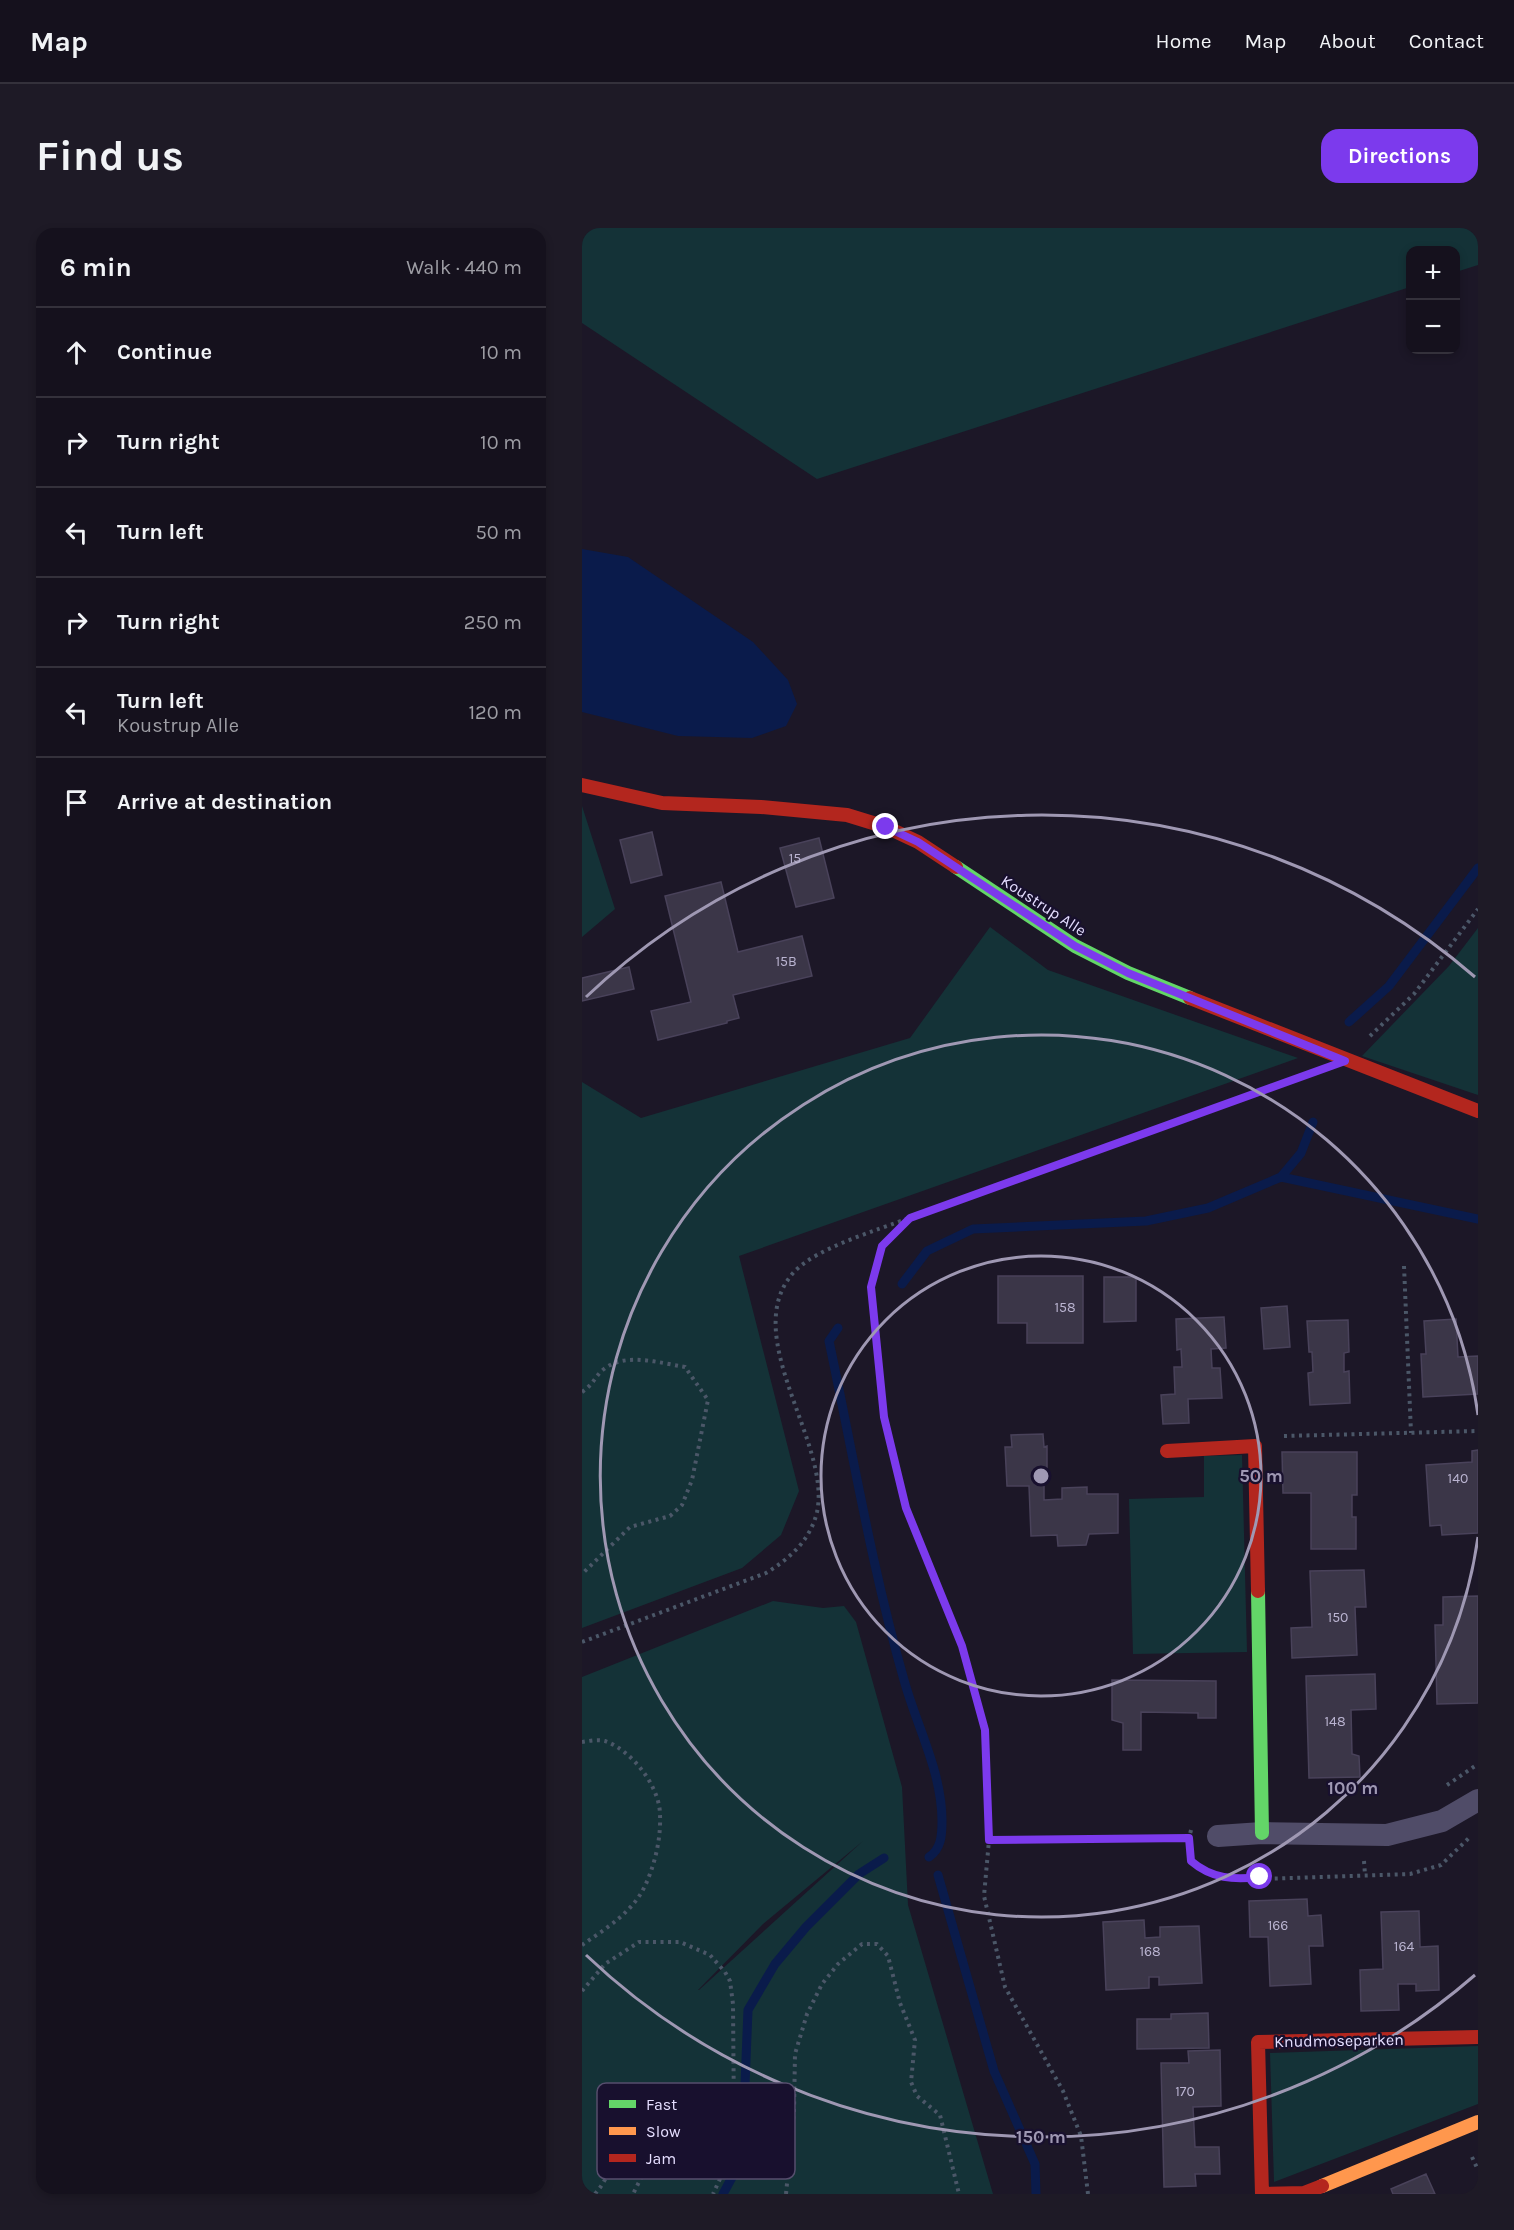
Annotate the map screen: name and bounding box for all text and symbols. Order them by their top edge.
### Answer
text: Map [30,25,88,58]
text: Home [1156,29,1212,53]
text: Map [1245,29,1286,53]
text: About [1319,29,1376,53]
text: Contact [1409,29,1484,53]
button: Directions [1321,129,1478,183]
text: Find us [36,131,184,181]
map controls [1406,246,1460,354]
button: + [1406,246,1460,300]
text: 6 min [60,252,132,283]
text: Walk · 440 m [406,256,522,279]
button: − [1406,300,1460,354]
icon: ahead [60,336,93,369]
text: Continue [117,339,212,365]
text: 10 m [480,341,522,364]
icon: right [60,426,93,459]
text: Turn right [117,429,220,455]
text: 10 m [480,431,522,454]
icon: left [60,516,93,549]
text: Turn left [117,519,204,545]
text: 50 m [475,521,522,544]
icon: right [60,606,93,639]
text: Turn right [117,609,220,635]
text: 250 m [464,611,522,634]
text: Turn left [117,688,204,714]
icon: left [60,696,93,729]
text: 120 m [468,701,522,724]
text: Koustrup Alle [117,714,239,737]
icon: arrive [60,786,93,819]
text: Arrive at destination [117,789,332,815]
route end [872,813,898,839]
house number: 15 [789,850,801,867]
street label: Koustrup Alle [998,871,1090,940]
house number: 15B [775,953,797,970]
house number: 158 [1054,1299,1076,1316]
text: 50 m [1239,1465,1283,1487]
centre of rings [1031,1466,1051,1486]
house number: 140 [1448,1470,1468,1487]
house number: 150 [1328,1609,1348,1626]
house number: 148 [1324,1713,1346,1730]
text: 100 m [1328,1777,1378,1799]
route start [1246,1863,1272,1889]
house number: 166 [1268,1917,1288,1934]
house number: 164 [1394,1938,1414,1955]
house number: 168 [1139,1943,1161,1960]
street label: Knudmoseparken [1274,2030,1404,2051]
legend [597,2083,795,2179]
house number: 170 [1175,2083,1195,2100]
text: Fast [646,2095,677,2114]
text: Slow [646,2122,681,2141]
text: 150 m [1016,2126,1066,2148]
text: Jam [646,2149,676,2168]

